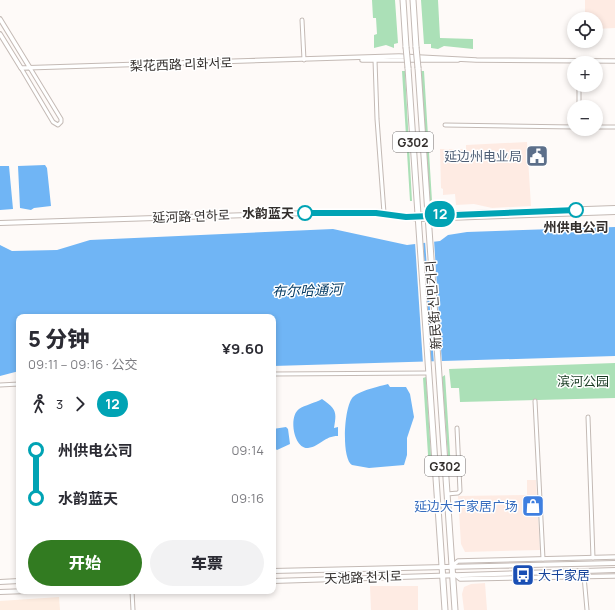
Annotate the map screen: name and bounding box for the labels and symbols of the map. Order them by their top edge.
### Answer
street label: 梨花西路 리화서로 [129,53,233,75]
road number: G302 [393,132,433,152]
public building icon: 延边州电业局 [524,143,550,169]
place label: 延边州电业局 [444,147,522,165]
line badge: 12 [422,201,458,227]
marker: 州供电公司 [568,202,584,218]
place label: 水韵蓝天 [242,204,294,222]
marker: 水韵蓝天 [297,205,313,221]
street label: 延河路 연하로 [152,206,230,226]
place label: 州供电公司 [543,218,609,236]
street label: 新民街 신민거리 [421,260,445,350]
water label: 布尔哈通河 [272,279,345,301]
park label: 滨河公园 [557,372,609,390]
road number: G302 [425,456,465,476]
shop icon: 延边大千家居广场 [520,493,546,519]
place label: 延边大千家居广场 [414,497,518,515]
bus stop icon: 大千家居 [510,562,536,588]
place label: 大千家居 [538,566,590,584]
street label: 天池路 천지로 [324,567,402,587]

